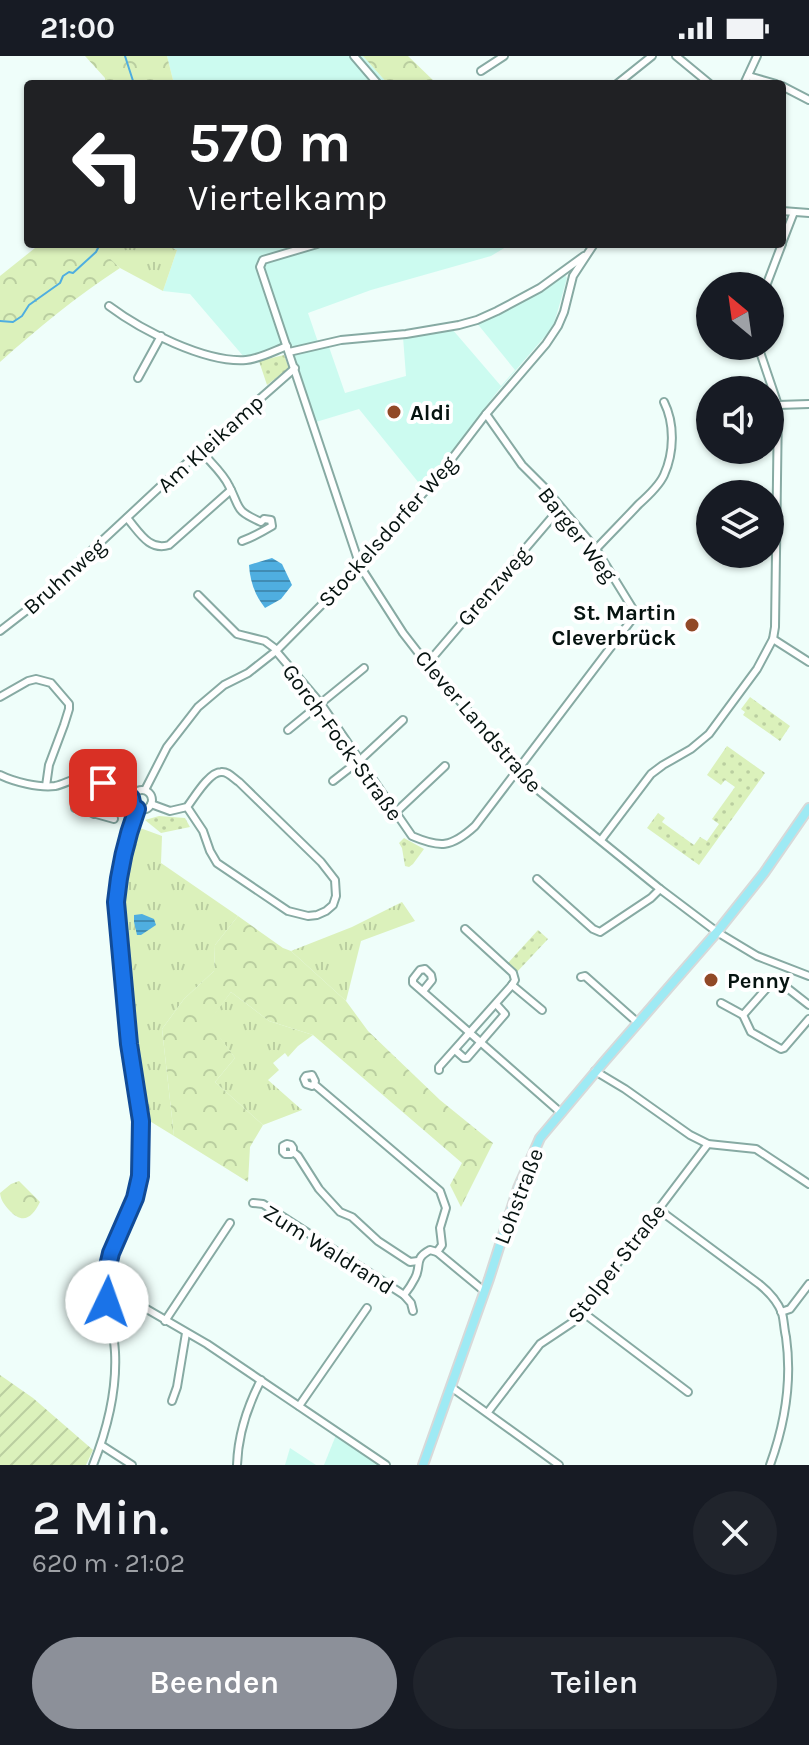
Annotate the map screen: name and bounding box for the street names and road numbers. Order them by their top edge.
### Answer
street label: Am Kleikamp [152,389,269,498]
street label: Stockelsdorfer Weg [313,450,463,612]
street label: Barger Weg [532,482,623,588]
street label: Bruhnweg [18,533,111,620]
street label: Grenzweg [452,541,536,632]
street label: Clever Landstraße [409,645,547,798]
street label: Gorch-Fock-Straße [277,659,408,826]
street label: Lohstraße [489,1145,549,1248]
street label: Zum Waldrand [258,1199,398,1300]
street label: Stolper Straße [562,1199,671,1328]

